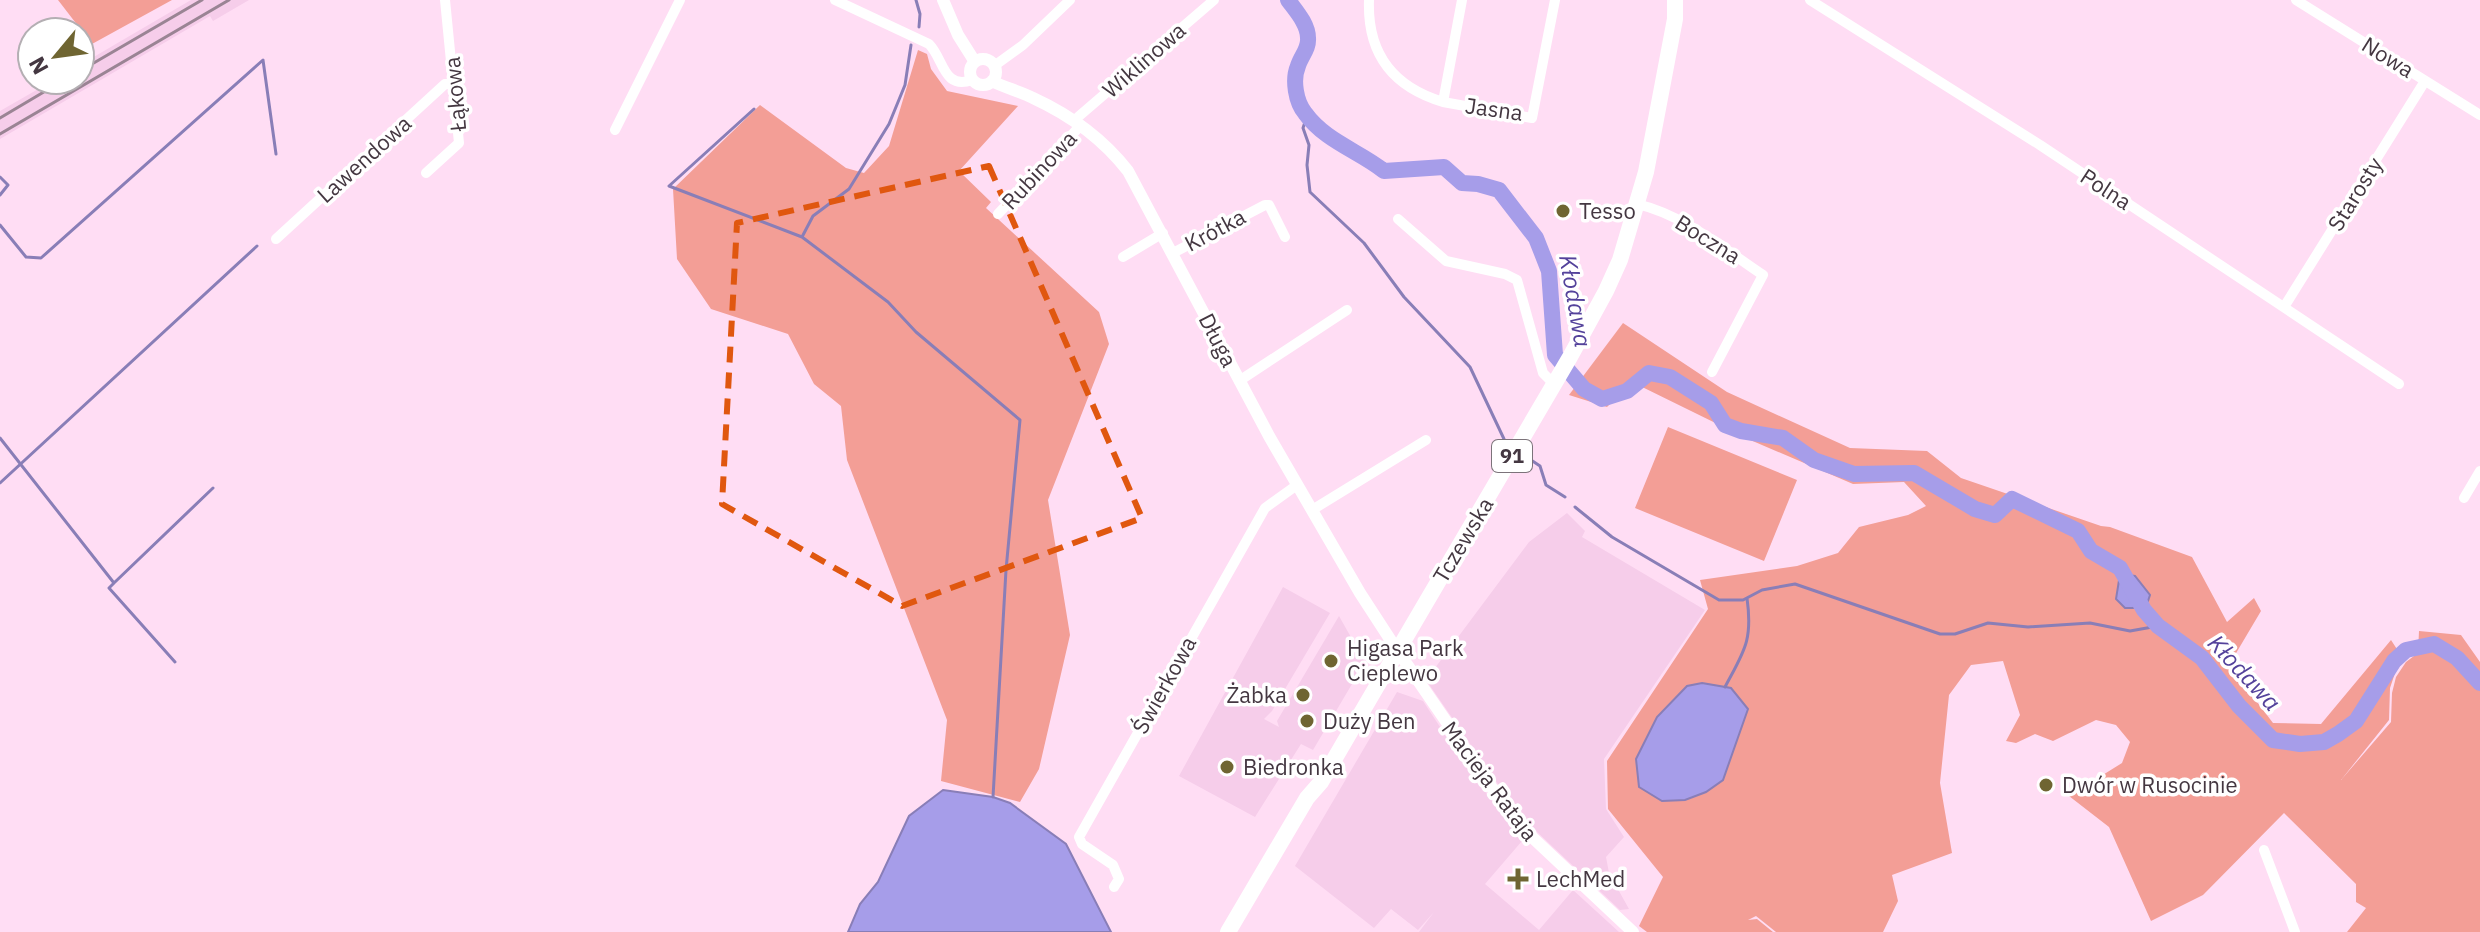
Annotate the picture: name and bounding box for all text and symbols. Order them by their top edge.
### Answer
street label: Wiklinowa [1096,15,1192,104]
north arrow [16,16,96,96]
street label: Nowa [2357,29,2420,84]
text: N [22,52,55,80]
street label: Łąkowa [437,55,472,134]
street label: Jasna [1463,90,1525,127]
street label: Lawendowa [310,108,417,209]
street label: Rubinowa [995,124,1083,215]
street label: Starosty [2321,151,2389,236]
street label: Polna [2075,161,2138,216]
place label: Tesso [1579,196,1636,225]
street label: Krótka [1179,201,1250,258]
marker: Tesso [1554,202,1572,220]
street label: Boczna [1670,207,1747,270]
water label: Kłodawa [1552,252,1600,350]
street label: Długa [1193,308,1244,372]
road number: 91 [1492,440,1532,472]
street label: Tczewska [1426,491,1500,588]
water label: Kłodawa [2201,627,2288,717]
street label: Świerkowa [1125,631,1202,739]
place label: Higasa Park Cieplewo [1347,633,1464,687]
marker: Higasa Park Cieplewo [1322,652,1340,670]
place label: Żabka [1226,680,1287,709]
marker: Żabka [1294,686,1312,704]
place label: Duży Ben [1323,706,1416,735]
marker: Duży Ben [1298,712,1316,730]
street label: Macieja Rataja [1436,715,1545,847]
place label: Biedronka [1243,752,1344,781]
marker: Biedronka [1218,758,1236,776]
place label: Dwór w Rusocinie [2062,770,2237,799]
marker: Dwór w Rusocinie [2037,776,2055,794]
place label: LechMed [1536,864,1625,893]
marker: LechMed [1507,868,1529,890]

